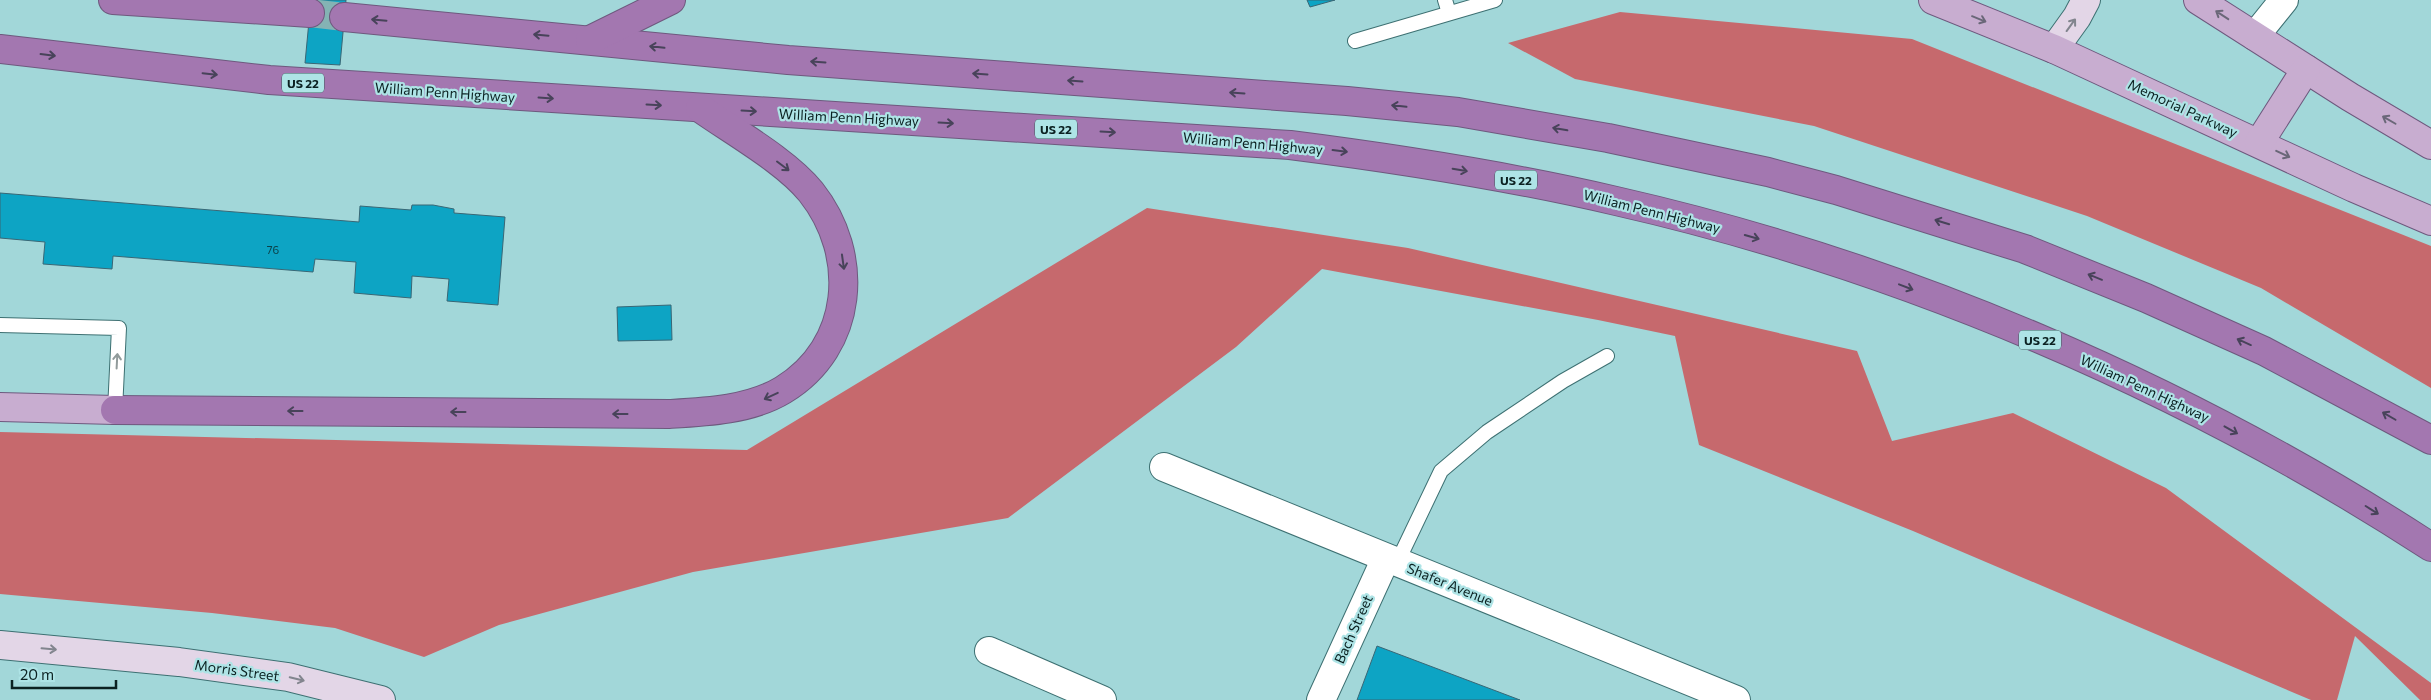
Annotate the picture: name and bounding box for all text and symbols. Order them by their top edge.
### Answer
one-way arrow [2215,10,2229,20]
one-way arrow [372,15,388,25]
one-way arrow [1971,15,1986,24]
one-way arrow [2066,18,2076,32]
one-way arrow [533,31,549,40]
one-way arrow [649,42,665,52]
one-way arrow [40,50,56,60]
one-way arrow [811,58,827,67]
one-way arrow [201,69,217,79]
one-way arrow [973,69,989,78]
road number: US 22 [282,74,324,92]
street label: Memorial Parkway [2126,75,2240,141]
one-way arrow [1067,76,1083,85]
street label: William Penn Highway [374,79,516,105]
one-way arrow [1229,88,1245,97]
one-way arrow [538,94,554,103]
one-way arrow [646,100,662,110]
one-way arrow [1391,101,1407,111]
street label: William Penn Highway [778,105,920,129]
one-way arrow [741,106,757,115]
one-way arrow [2382,115,2396,125]
one-way arrow [938,118,954,127]
road number: US 22 [1035,120,1077,138]
one-way arrow [1552,124,1568,134]
one-way arrow [1100,128,1116,137]
street label: William Penn Highway [1182,128,1324,158]
one-way arrow [1332,146,1348,156]
one-way arrow [2275,150,2290,159]
one-way arrow [776,161,789,172]
one-way arrow [1451,165,1467,175]
road number: US 22 [1495,170,1537,190]
street label: William Penn Highway [1582,186,1722,236]
one-way arrow [1935,217,1951,227]
one-way arrow [1743,232,1759,242]
house number: 76 [267,243,280,256]
one-way arrow [838,254,848,270]
one-way arrow [2088,272,2103,282]
one-way arrow [1898,283,1914,292]
road number: US 22 [2019,330,2061,350]
one-way arrow [2237,336,2252,346]
street label: William Penn Highway [2078,351,2212,425]
one-way arrow [112,353,122,370]
one-way arrow [764,392,779,401]
one-way arrow [287,406,304,416]
one-way arrow [450,408,466,417]
one-way arrow [612,409,628,419]
one-way arrow [2381,411,2396,421]
one-way arrow [2223,426,2238,435]
one-way arrow [2365,506,2379,516]
street label: Shafer Avenue [1405,559,1495,609]
street label: Bach Street [1330,592,1376,666]
one-way arrow [40,644,56,653]
street label: Morris Street [194,656,281,684]
scale bar [12,658,116,690]
text: 20 m [20,665,54,683]
one-way arrow [288,675,304,684]

